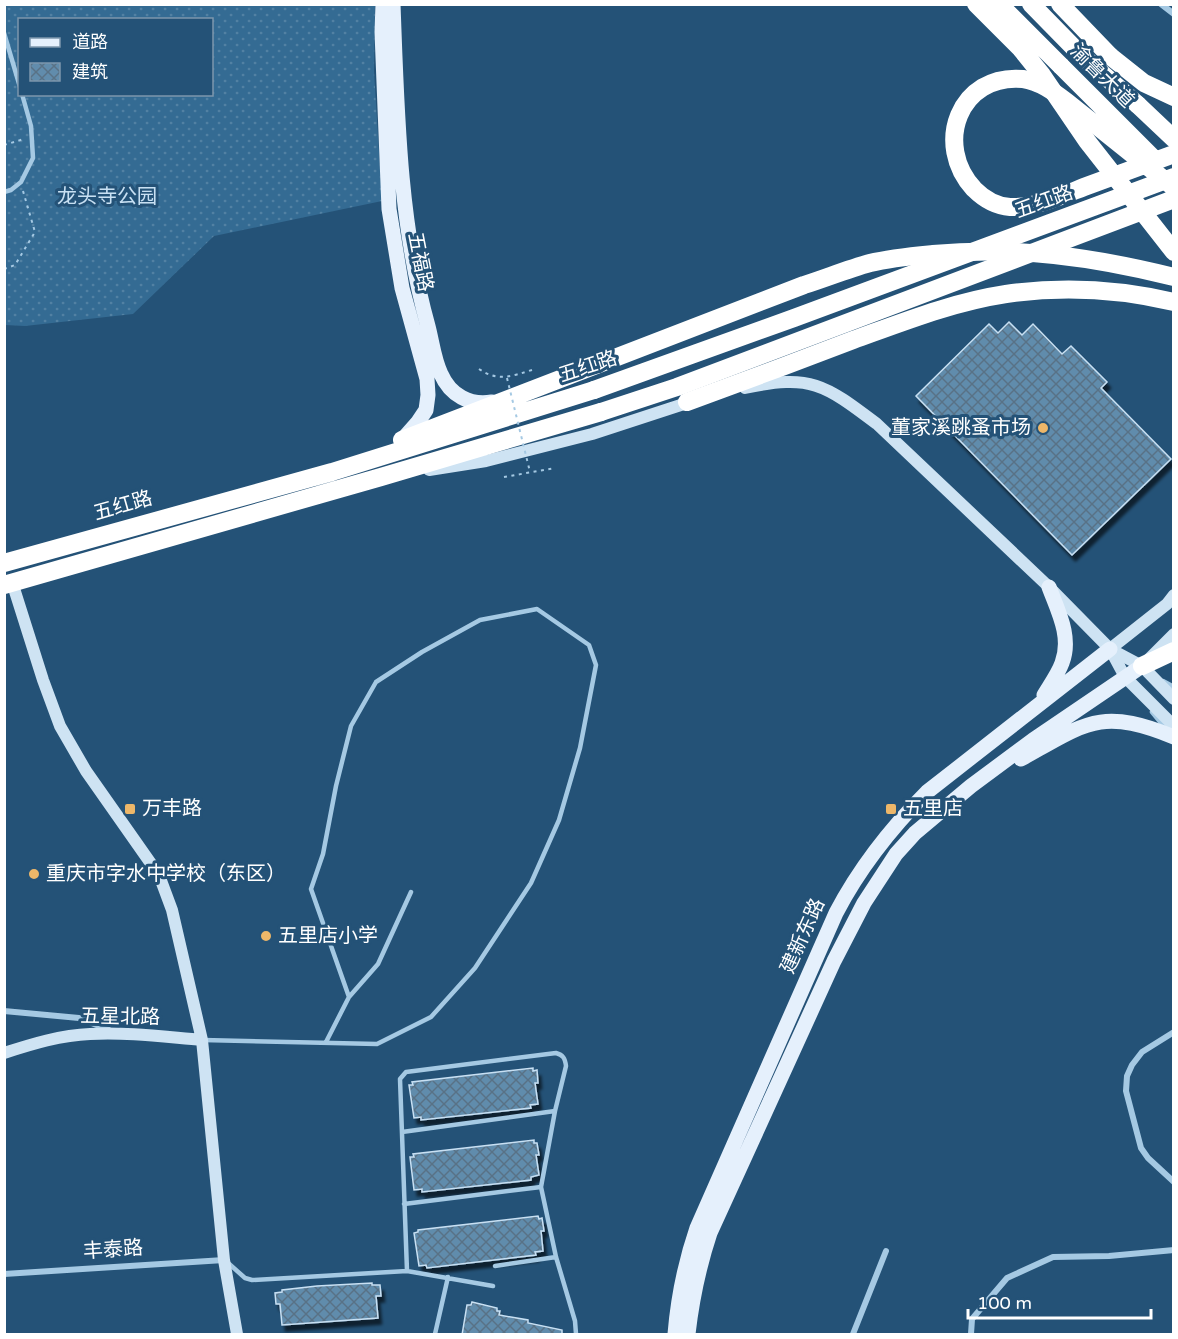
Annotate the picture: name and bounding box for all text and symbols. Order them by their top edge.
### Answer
legend [18,18,213,96]
text: 道路 [72,31,108,53]
street label: 渝鲁大道 [1065,39,1139,113]
text: 建筑 [72,61,108,83]
street label: 五红路 [1012,180,1076,224]
park label: 龙头寺公园 [57,185,157,209]
street label: 五福路 [402,230,438,294]
street label: 五红路 [556,346,620,388]
place label: 董家溪跳蚤市场 [891,416,1031,440]
marker: 董家溪跳蚤市场 [1036,421,1050,435]
street label: 五红路 [91,486,155,526]
place label: 万丰路 [142,797,202,821]
place label: 五里店 [903,797,963,821]
marker: 万丰路 [123,802,137,816]
marker: 五里店 [884,802,898,816]
place label: 重庆市字水中学校（东区） [46,862,286,886]
marker: 重庆市字水中学校（东区） [27,867,41,881]
street label: 建新东路 [776,895,830,977]
place label: 五里店小学 [278,924,378,948]
marker: 五里店小学 [259,929,273,943]
street label: 五星北路 [80,1004,160,1030]
street label: 丰泰路 [82,1236,144,1264]
scale bar [968,1282,1151,1320]
text: 100 m [977,1292,1032,1314]

